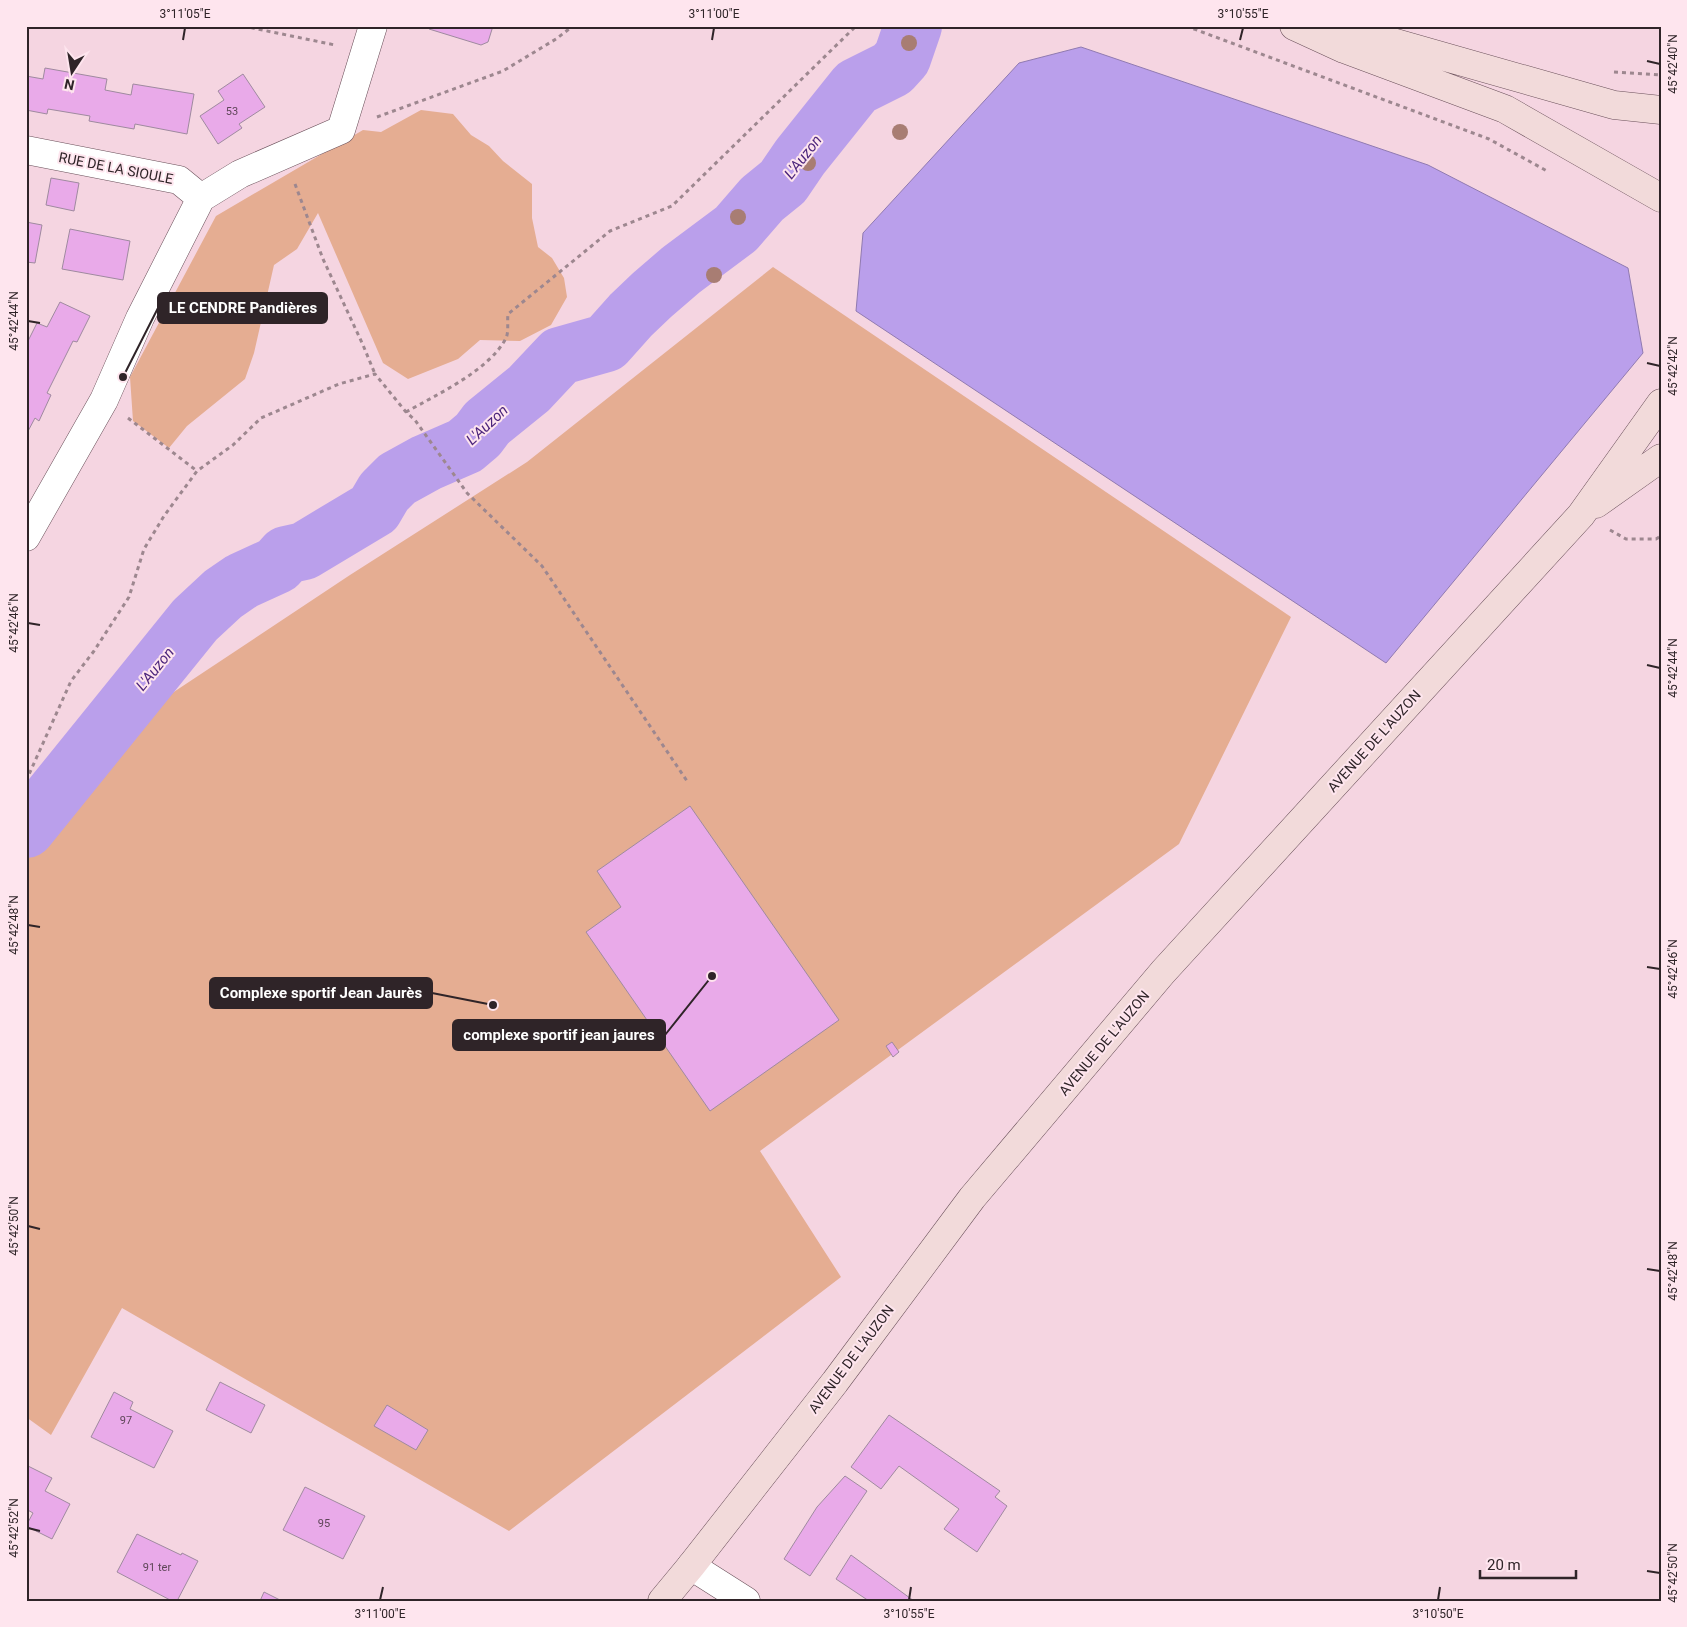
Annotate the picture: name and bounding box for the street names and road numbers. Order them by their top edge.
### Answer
street label: RUE DE LA SIOULE [57,149,175,187]
street label: AVENUE DE L'AUZON [1324,687,1424,795]
street label: AVENUE DE L'AUZON [1056,987,1152,1099]
street label: AVENUE DE L'AUZON [805,1302,897,1416]

